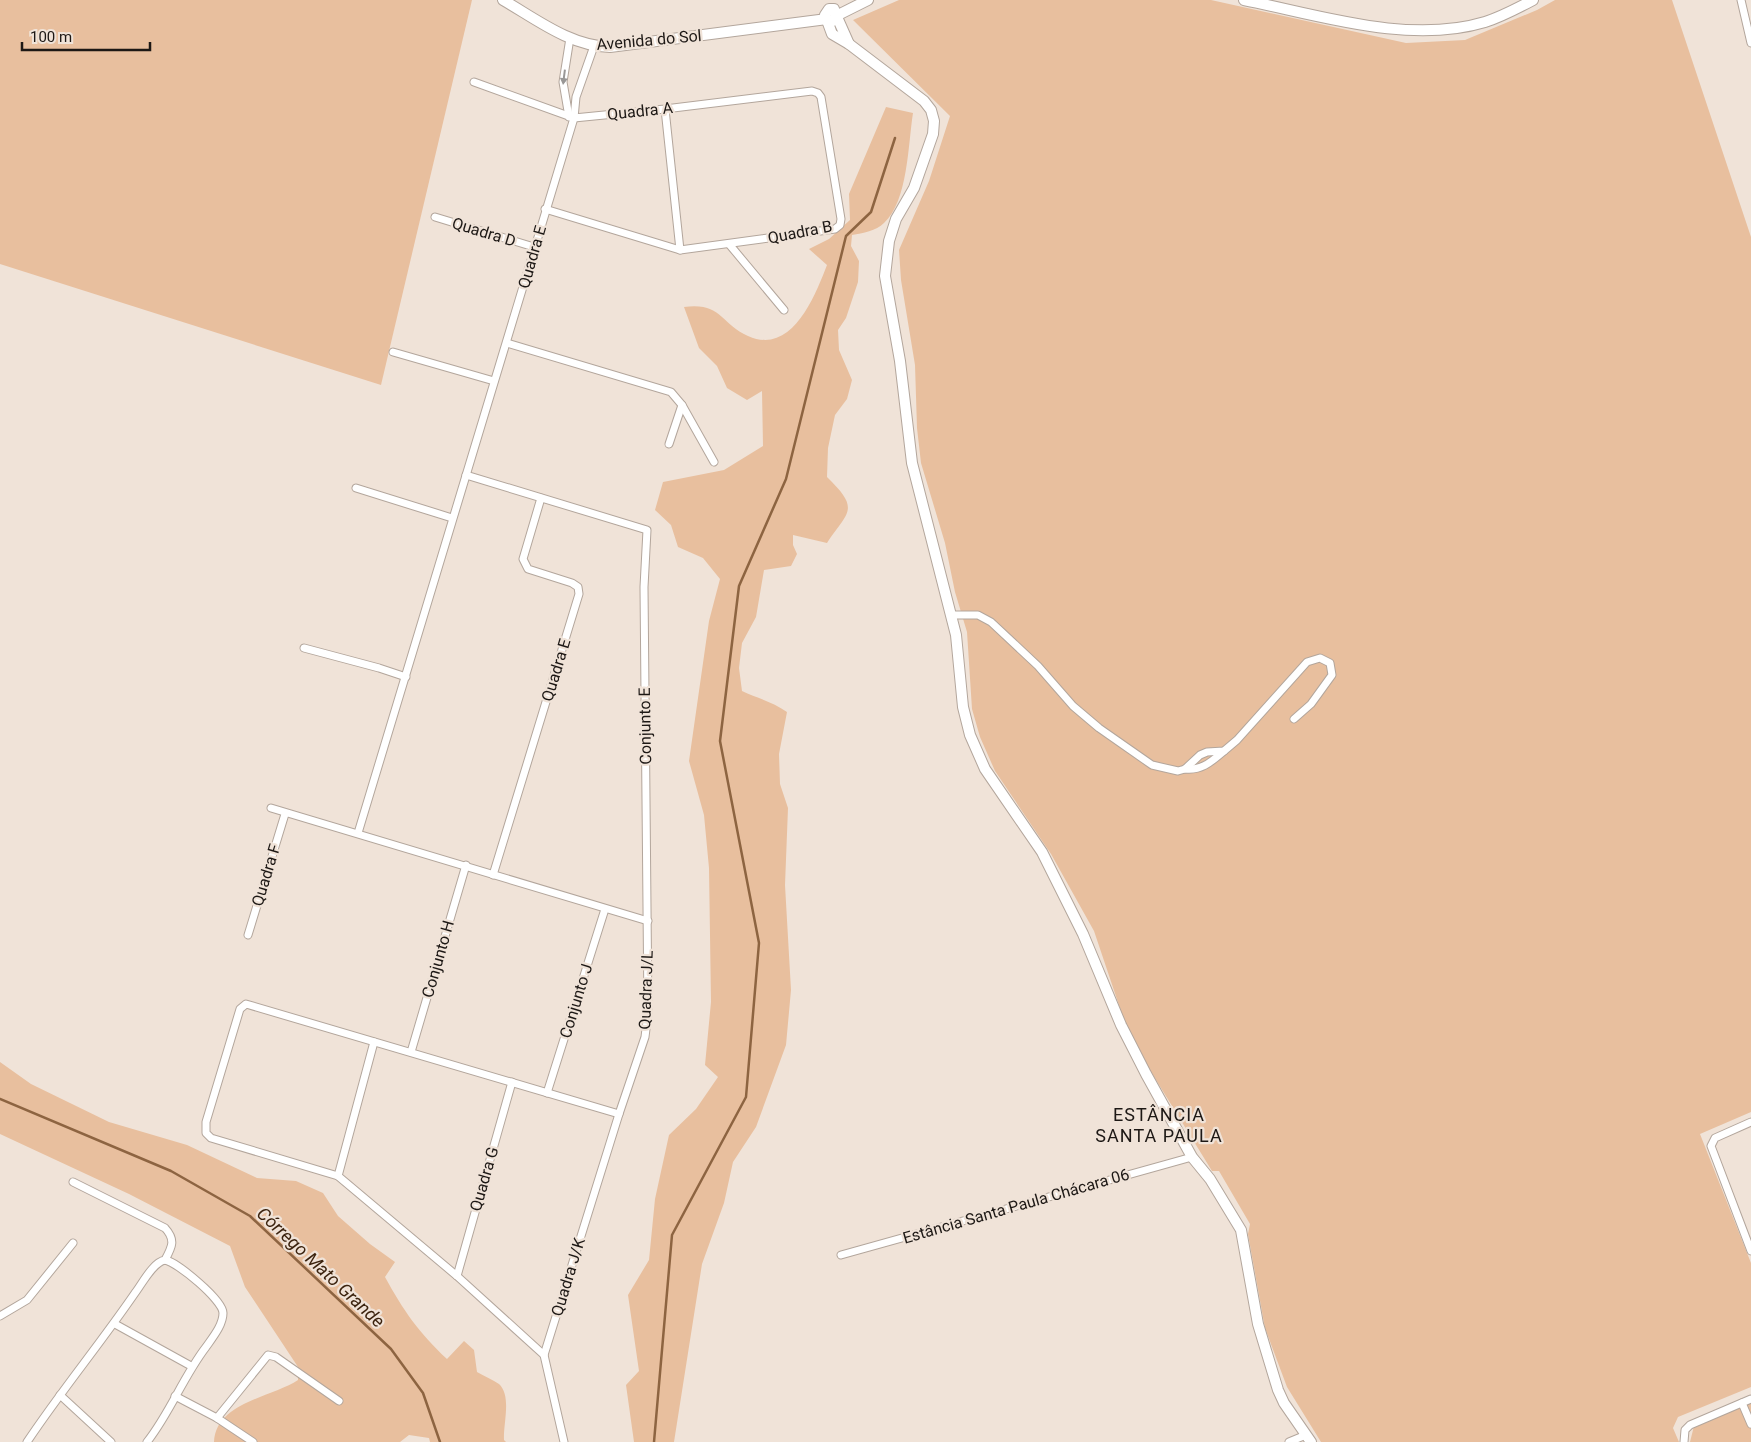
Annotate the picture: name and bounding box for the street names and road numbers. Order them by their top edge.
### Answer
street label: Avenida do Sol [596,26,702,54]
street label: Quadra A [606,98,674,124]
street label: Quadra D [450,213,518,251]
street label: Quadra B [766,216,834,248]
street label: Quadra E [514,223,550,291]
street label: Quadra E [537,636,575,704]
street label: Conjunto E [635,687,655,765]
street label: Quadra F [248,841,285,908]
street label: Conjunto H [418,918,458,1000]
street label: Quadra J/L [635,950,657,1030]
street label: Conjunto J [556,961,596,1041]
street label: Quadra G [466,1145,502,1213]
street label: Estância Santa Paula Chácara 06 [900,1164,1132,1248]
street label: Quadra J/K [547,1235,589,1318]

